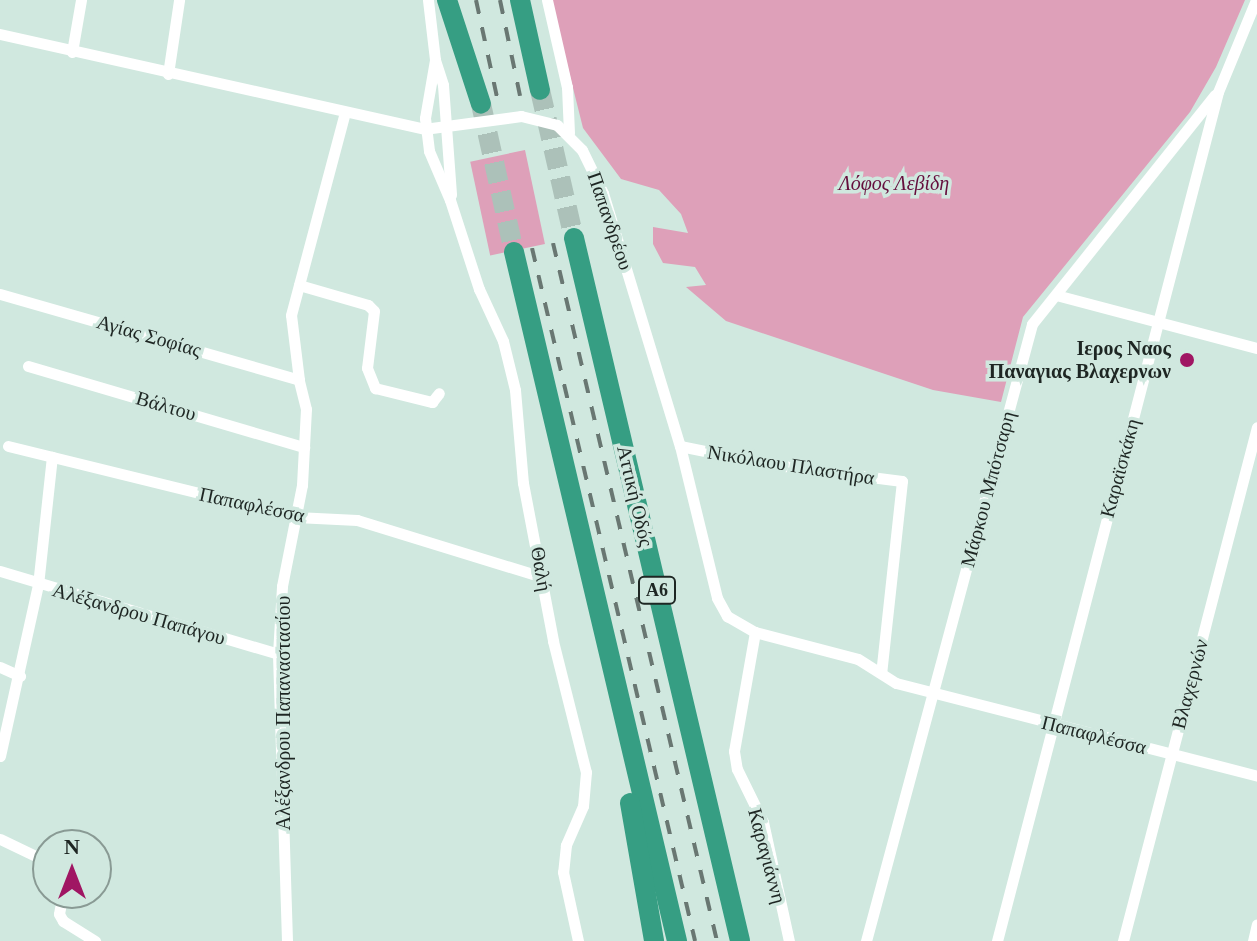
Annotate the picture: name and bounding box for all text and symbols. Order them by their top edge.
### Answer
street label: Παπανδρέου [582,169,638,273]
park label: Λόφος Λεβίδη [839,171,949,195]
street label: Αγίας Σοφίας [94,310,204,362]
place label: Ιερος Ναος Παναγιας Βλαχερνων [989,336,1171,383]
marker: Ιερος Ναος Παναγιας Βλαχερνων [1178,351,1196,369]
street label: Βάλτου [133,386,199,426]
street label: Μάρκου Μπότσαρη [956,408,1020,570]
street label: Καραϊσκάκη [1095,416,1145,520]
street label: Νικόλαου Πλαστήρα [706,440,876,490]
street label: Αττική Οδός [612,443,658,549]
street label: Παπαφλέσσα [197,482,307,528]
street label: Θαλή [525,545,557,593]
road number: Α6 [637,576,677,604]
street label: Αλέξανδρου Παπάγου [50,578,228,650]
street label: Αλέξανδρου Παπαναστασίου [271,596,295,830]
street label: Βλαχερνών [1167,636,1213,732]
street label: Παπαφλέσσα [1039,710,1149,760]
street label: Καραγιάννη [743,806,791,906]
north arrow [32,829,112,909]
text: N [64,834,80,859]

